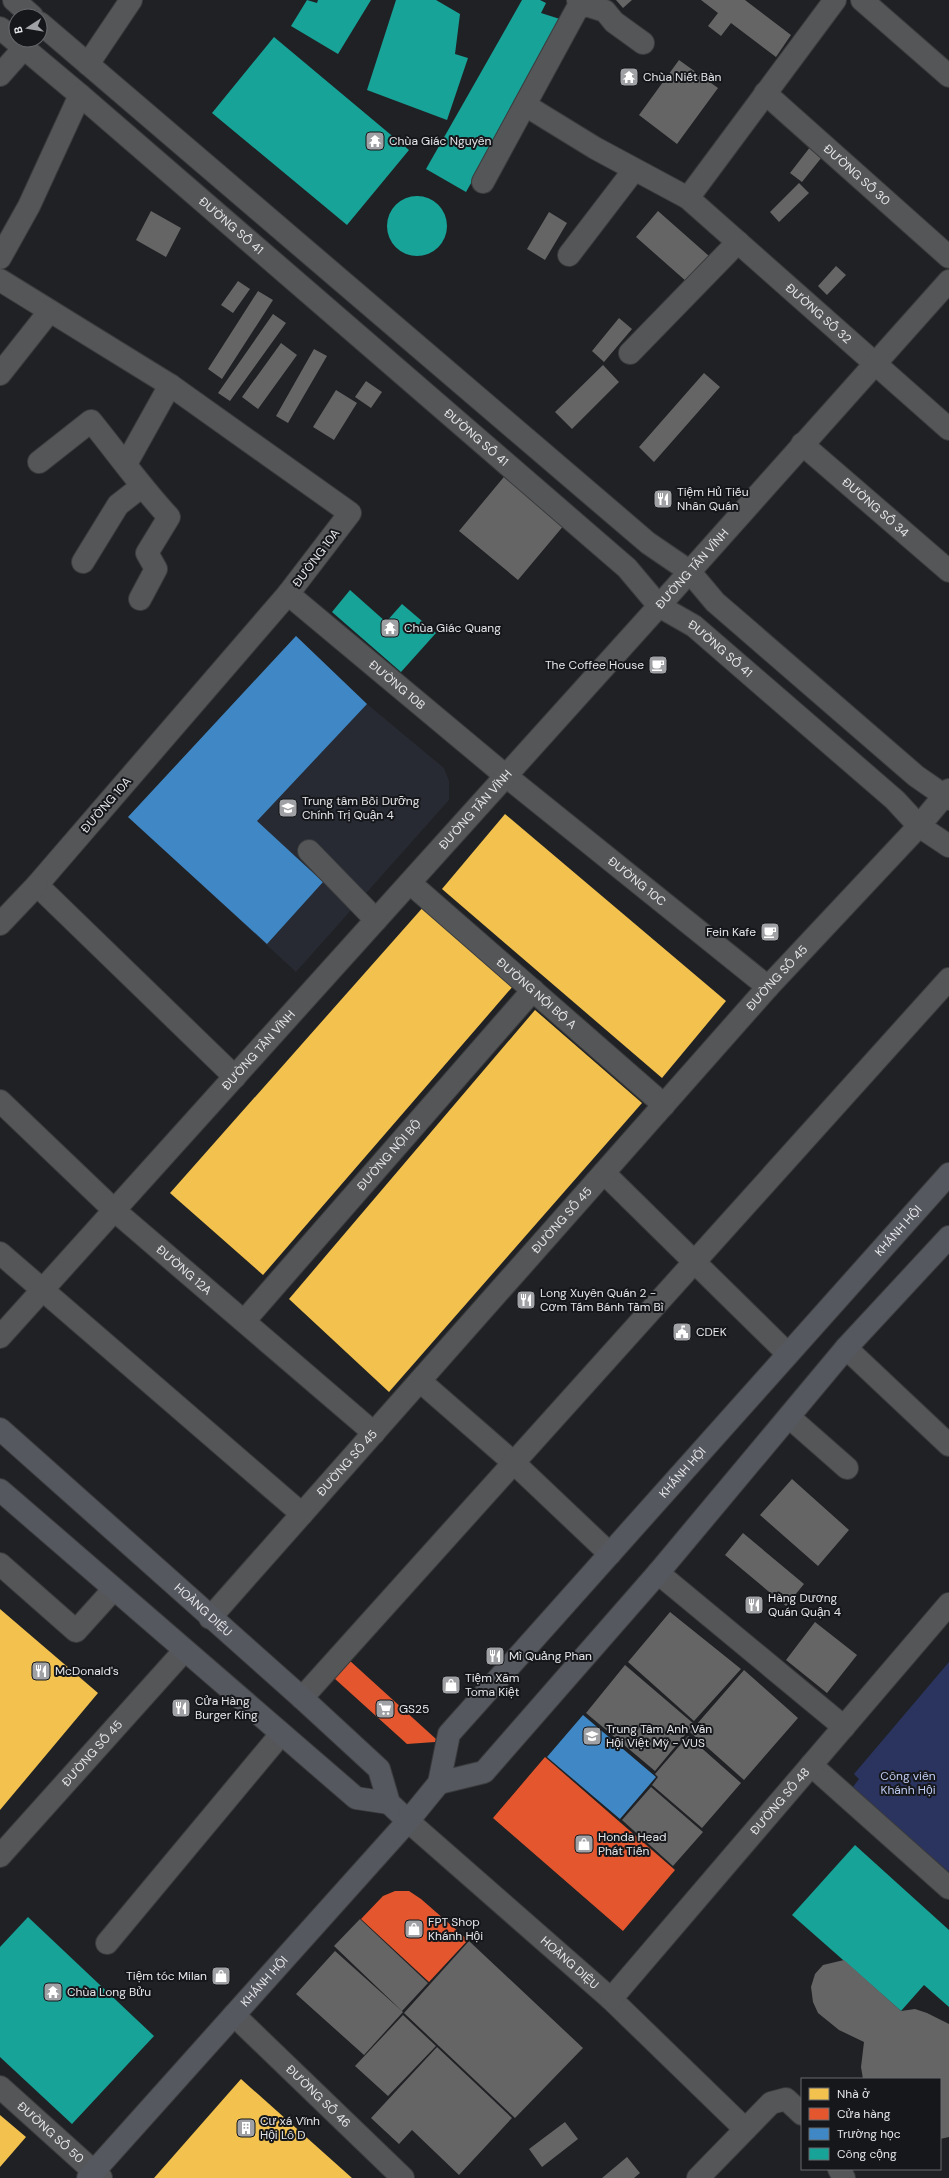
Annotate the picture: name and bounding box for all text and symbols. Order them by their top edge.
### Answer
north arrow [8,8,48,48]
text: B [11,25,26,35]
temple icon: Chùa Niết Bàn [618,66,640,88]
place label: Chùa Niết Bàn [643,69,722,85]
temple icon: Chùa Giác Nguyên [364,130,386,152]
place label: Chùa Giác Nguyên [389,133,491,149]
street label: ĐƯỜNG SỐ 30 [820,141,894,209]
street label: ĐƯỜNG SỐ 41 [195,193,267,258]
street label: ĐƯỜNG SỐ 32 [782,280,855,347]
street label: ĐƯỜNG SỐ 41 [441,405,512,470]
street label: ĐƯỜNG SỐ 34 [839,474,912,541]
place label: Tiệm Hủ Tiếu Nhân Quán [677,484,749,514]
restaurant icon: Tiệm Hủ Tiếu Nhân Quán [652,488,674,510]
street label: ĐƯỜNG TÂN VĨNH [652,525,732,612]
street label: ĐƯỜNG 10A [289,526,343,590]
street label: ĐƯỜNG SỐ 41 [685,616,756,681]
temple icon: Chùa Giác Quang [379,617,401,639]
place label: Chùa Giác Quang [404,620,501,636]
cafe icon: The Coffee House [647,654,669,676]
street label: ĐƯỜNG 10B [365,657,429,713]
place label: The Coffee House [545,657,644,673]
street label: ĐƯỜNG TÂN VĨNH [435,766,516,853]
street label: ĐƯỜNG 10A [77,774,135,836]
place label: Trung tâm Bồi Dưỡng Chính Trị Quận 4 [302,793,420,823]
school or university icon: Trung tâm Bồi Dưỡng Chính Trị Quận 4 [277,797,299,819]
street label: ĐƯỜNG 10C [604,853,670,910]
cafe icon: Fein Kafe [759,921,781,943]
place label: Fein Kafe [706,924,756,940]
street label: ĐƯỜNG SỐ 45 [743,942,811,1014]
street label: ĐƯỜNG NỘI BỘ A [493,954,580,1033]
street label: ĐƯỜNG TÂN VĨNH [218,1007,299,1094]
street label: ĐƯỜNG NỘI BỘ [353,1116,425,1194]
street label: ĐƯỜNG SỐ 45 [528,1184,595,1257]
street label: KHÁNH HỘI [871,1202,925,1260]
street label: ĐƯỜNG 12A [153,1242,215,1298]
place label: Long Xuyên Quán 2 - Cơm Tấm Bánh Tằm Bì [540,1285,664,1315]
restaurant icon: Long Xuyên Quán 2 - Cơm Tấm Bánh Tằm Bì [515,1289,537,1311]
public building icon: CDEK [671,1321,693,1343]
place label: CDEK [696,1324,727,1340]
street label: ĐƯỜNG SỐ 45 [313,1426,381,1500]
street label: KHÁNH HỘI [655,1444,709,1501]
street label: HOÀNG DIỆU [171,1580,236,1640]
place label: Hàng Dương Quán Quận 4 [768,1590,841,1620]
restaurant icon: Hàng Dương Quán Quận 4 [743,1594,765,1616]
restaurant icon: Mì Quảng Phan [484,1645,506,1667]
place label: Mì Quảng Phan [509,1648,592,1664]
restaurant icon: McDonald's [30,1660,52,1682]
place label: McDonald's [55,1663,119,1679]
place label: Tiệm Xăm Toma Kiệt [465,1670,520,1700]
shop icon: Tiệm Xăm Toma Kiệt [440,1674,462,1696]
place label: Cửa Hàng Burger King [195,1693,258,1723]
restaurant icon: Cửa Hàng Burger King [170,1697,192,1719]
supermarket icon: GS25 [374,1698,396,1720]
place label: GS25 [399,1701,429,1717]
street label: ĐƯỜNG SỐ 45 [58,1717,126,1790]
place label: Trung Tâm Anh Văn Hội Việt Mỹ - VUS [606,1721,712,1751]
school or university icon: Trung Tâm Anh Văn Hội Việt Mỹ - VUS [581,1725,603,1747]
street label: ĐƯỜNG SỐ 48 [747,1764,813,1838]
park label: Công viên Khánh Hội [880,1768,936,1798]
place label: Honda Head Phát Tiến [598,1829,666,1859]
shop icon: Honda Head Phát Tiến [573,1833,595,1855]
place label: FPT Shop Khánh Hội [428,1914,483,1944]
shop icon: FPT Shop Khánh Hội [403,1918,425,1940]
street label: HOÀNG DIỆU [537,1933,602,1993]
street label: KHÁNH HỘI [237,1953,291,2010]
shop icon: Tiệm tóc Milan [210,1965,232,1987]
place label: Tiệm tóc Milan [126,1968,207,1984]
temple icon: Chùa Long Bửu [42,1981,64,2003]
place label: Chùa Long Bửu [67,1984,151,2000]
street label: ĐƯỜNG SỐ 46 [282,2061,354,2131]
legend [801,2078,941,2170]
text: Nhà ở [837,2086,870,2102]
street label: ĐƯỜNG SỐ 50 [14,2098,87,2167]
text: Cửa hàng [837,2106,891,2122]
place label: Cư xá Vĩnh Hội Lô D [260,2113,320,2143]
building icon: Cư xá Vĩnh Hội Lô D [235,2117,257,2139]
text: Trường học [837,2126,901,2142]
text: Công cộng [837,2146,897,2162]

